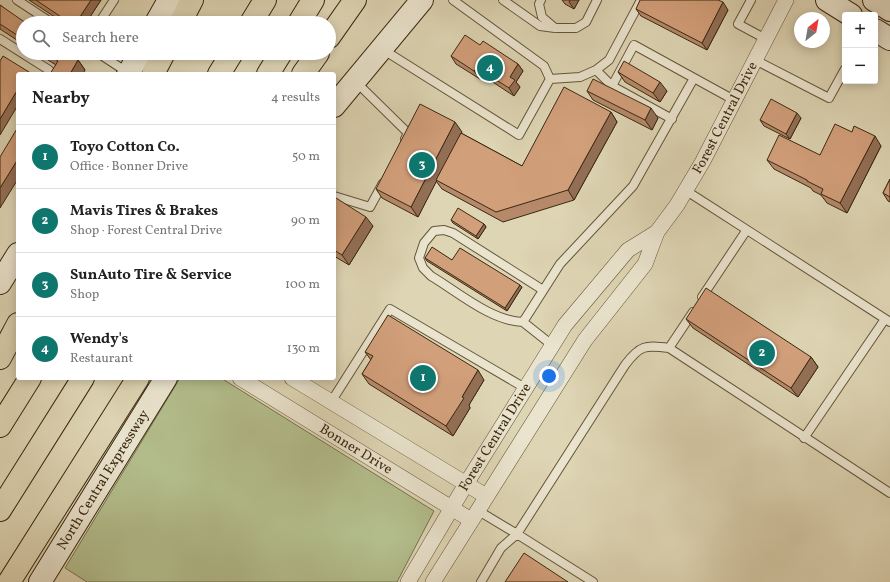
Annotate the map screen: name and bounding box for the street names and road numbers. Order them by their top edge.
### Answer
street label: Forest Central Drive [688,58,762,177]
street label: Forest Central Drive [454,379,536,495]
street label: North Central Expressway [52,406,154,554]
street label: Bonner Drive [316,420,396,479]

